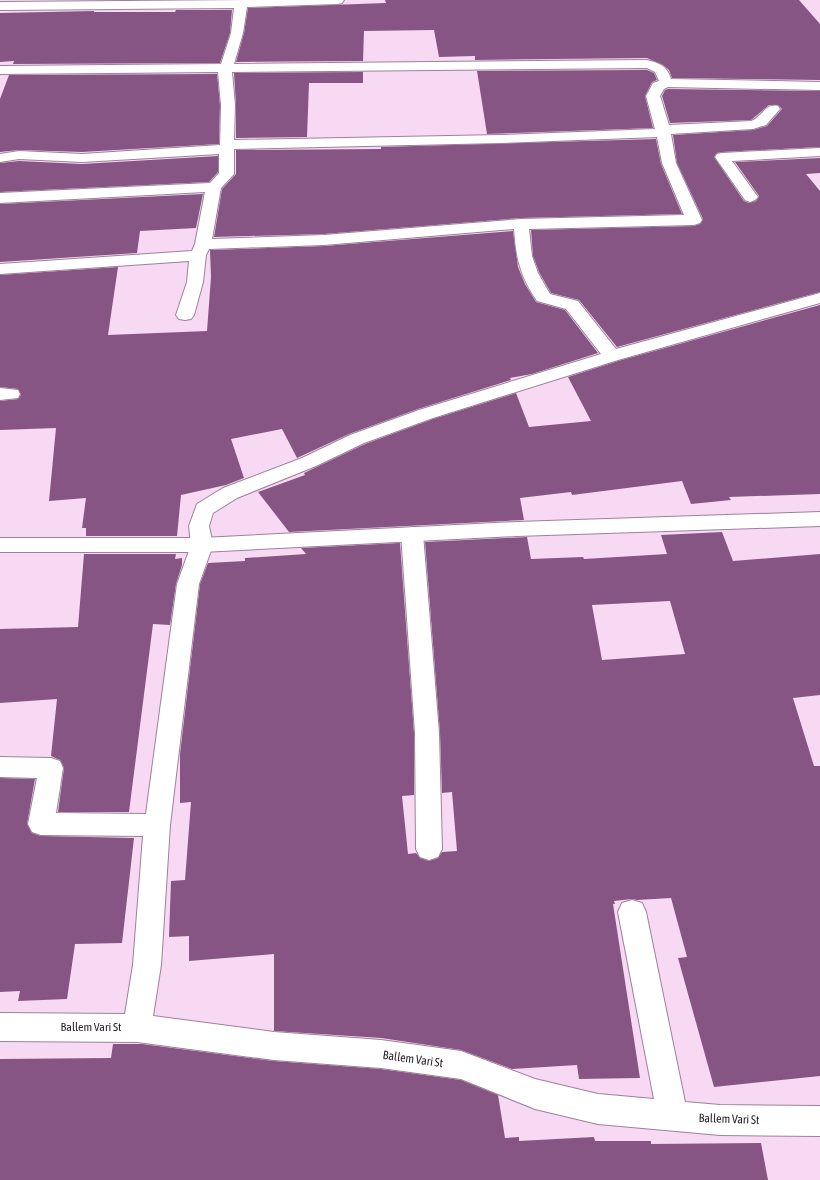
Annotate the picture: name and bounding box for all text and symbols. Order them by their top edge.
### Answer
street label: Ballem Vari St [61,1020,122,1034]
street label: Ballem Vari St [382,1048,445,1070]
street label: Ballem Vari St [698,1111,760,1127]

